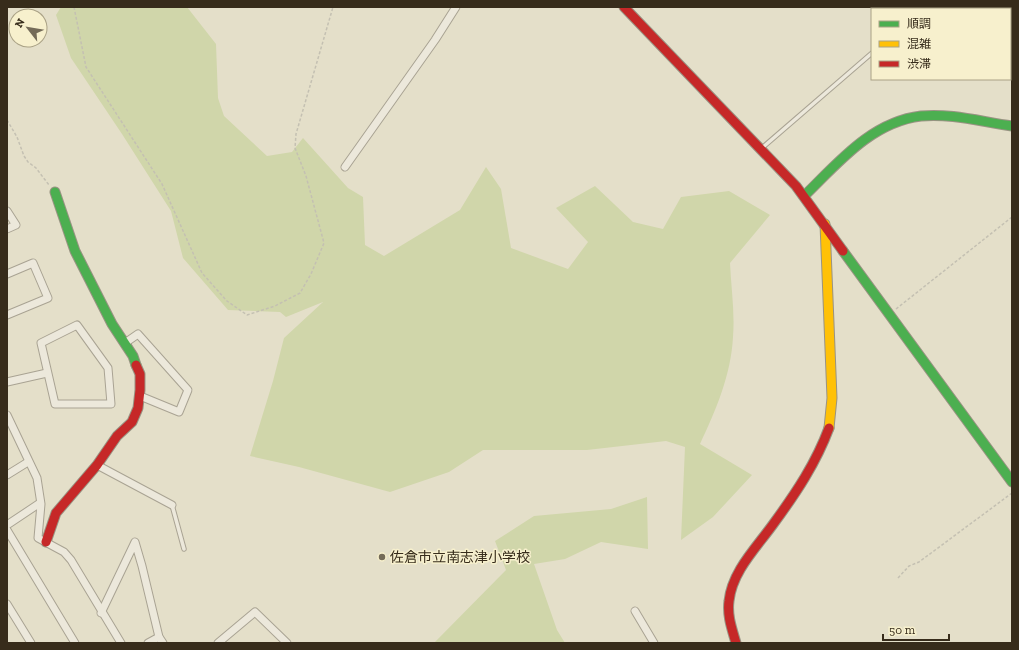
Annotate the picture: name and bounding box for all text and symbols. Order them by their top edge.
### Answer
north arrow [8,8,48,48]
legend [871,8,1011,80]
text: N [12,16,28,30]
text: 順調 [907,17,931,31]
text: 混雑 [907,37,931,51]
text: 渋滞 [907,57,931,71]
place label: 佐倉市立南志津小学校 [390,549,530,566]
marker: 佐倉市立南志津小学校 [377,552,387,562]
scale bar [883,616,949,642]
text: 50 m [889,623,916,637]

